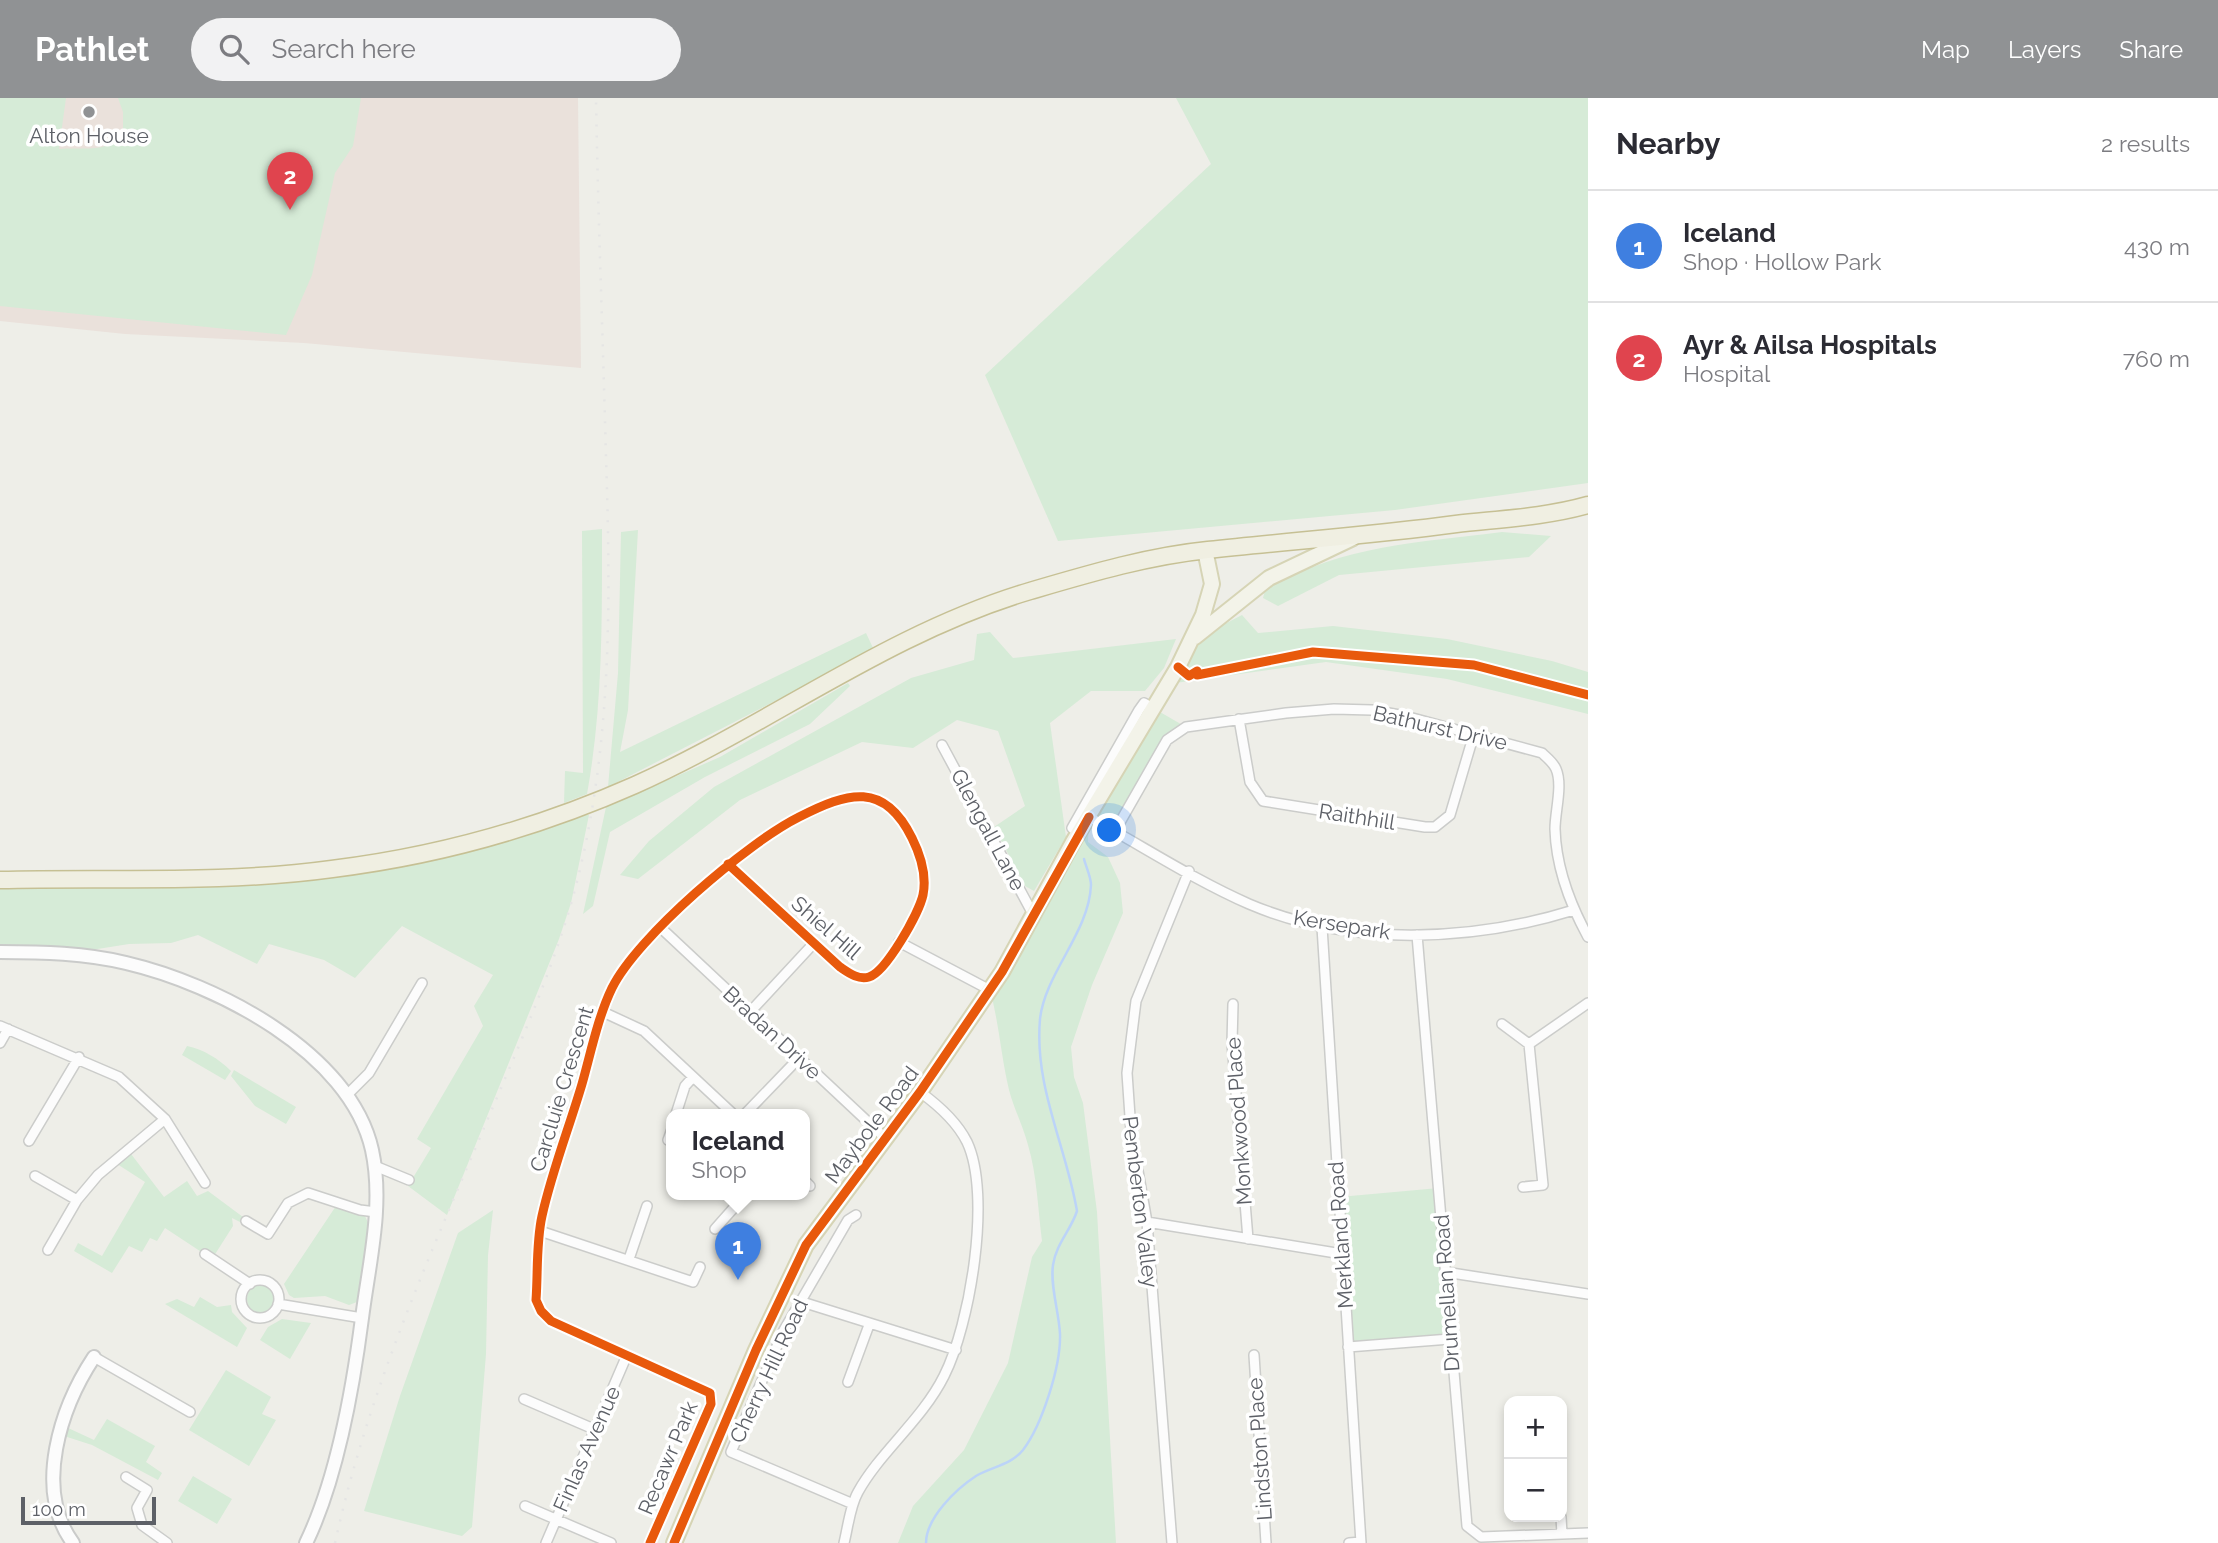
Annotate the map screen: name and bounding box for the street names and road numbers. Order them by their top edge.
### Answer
street label: Bathurst Drive [1371,700,1510,755]
street label: Glengall Lane [946,765,1031,895]
street label: Raithhill [1317,798,1397,835]
street label: Shiel Hill [786,891,866,965]
street label: Kersepark [1292,904,1392,945]
street label: Bradan Drive [718,981,827,1084]
street label: Carcluie Crescent [524,1003,599,1175]
street label: Monkwood Place [1220,1036,1257,1206]
street label: Maybole Road [819,1061,924,1188]
street label: Pemberton Valley [1118,1115,1163,1289]
street label: Merkland Road [1323,1161,1358,1309]
street label: Drumellan Road [1429,1214,1464,1372]
street label: Cherry Hill Road [724,1295,813,1447]
street label: Lindston Place [1242,1377,1277,1521]
street label: Finlas Avenue [548,1382,625,1515]
street label: Recawr Park [632,1397,703,1518]

